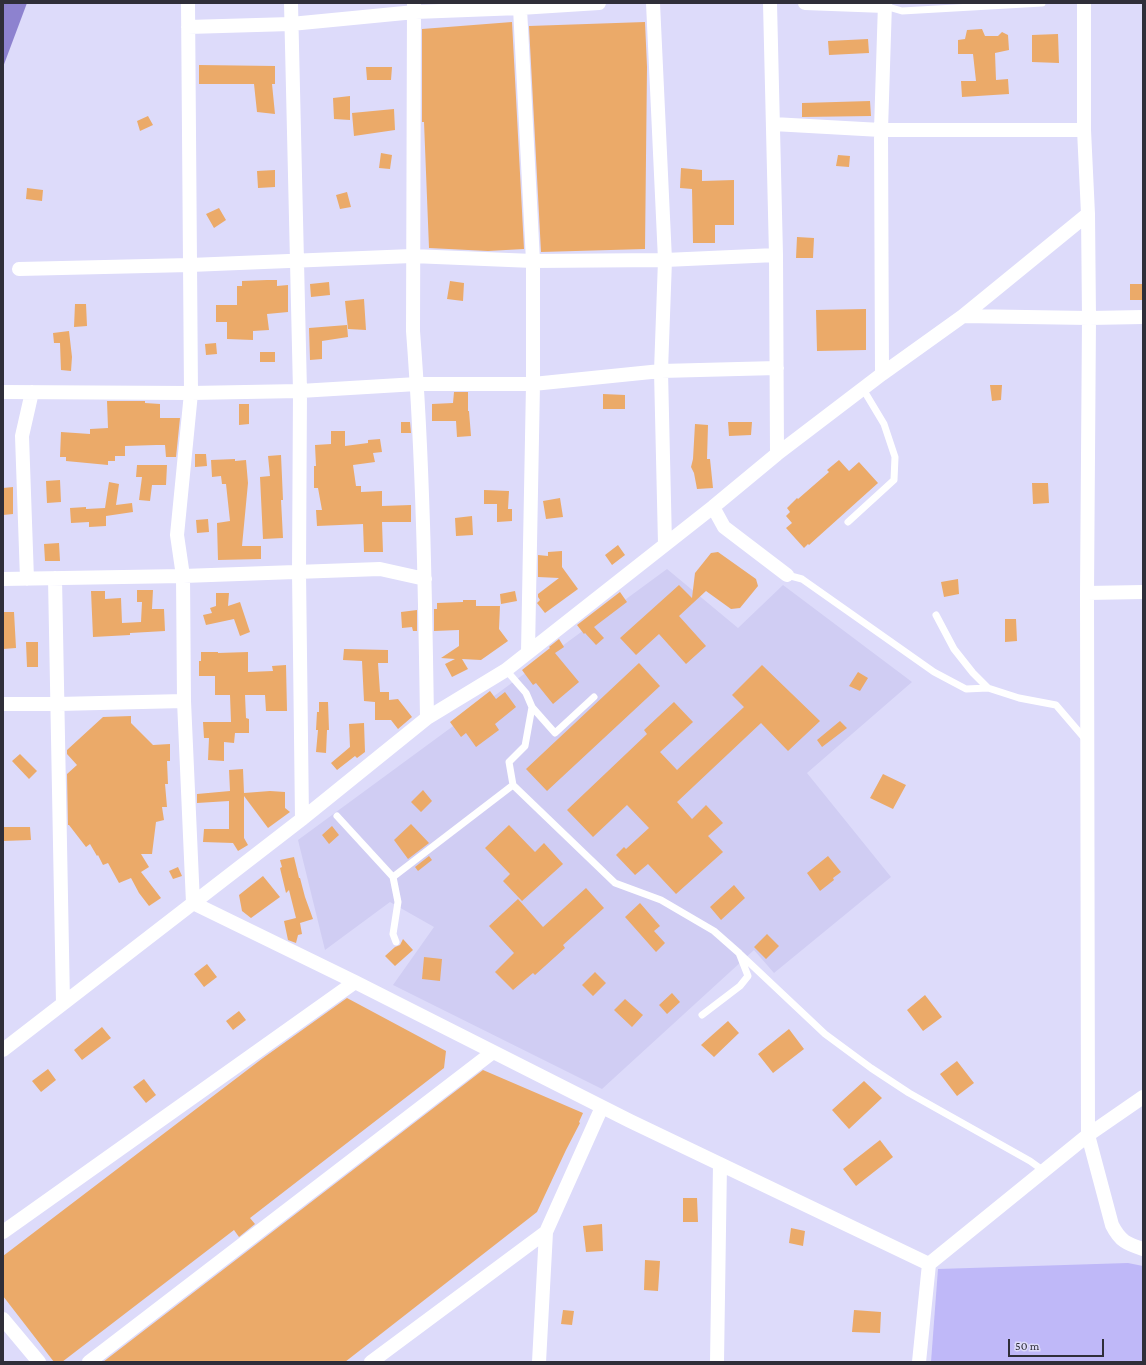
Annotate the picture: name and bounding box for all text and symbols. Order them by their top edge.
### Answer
scale bar [1010,1331,1106,1357]
text: 50 m [1015,1339,1039,1353]

